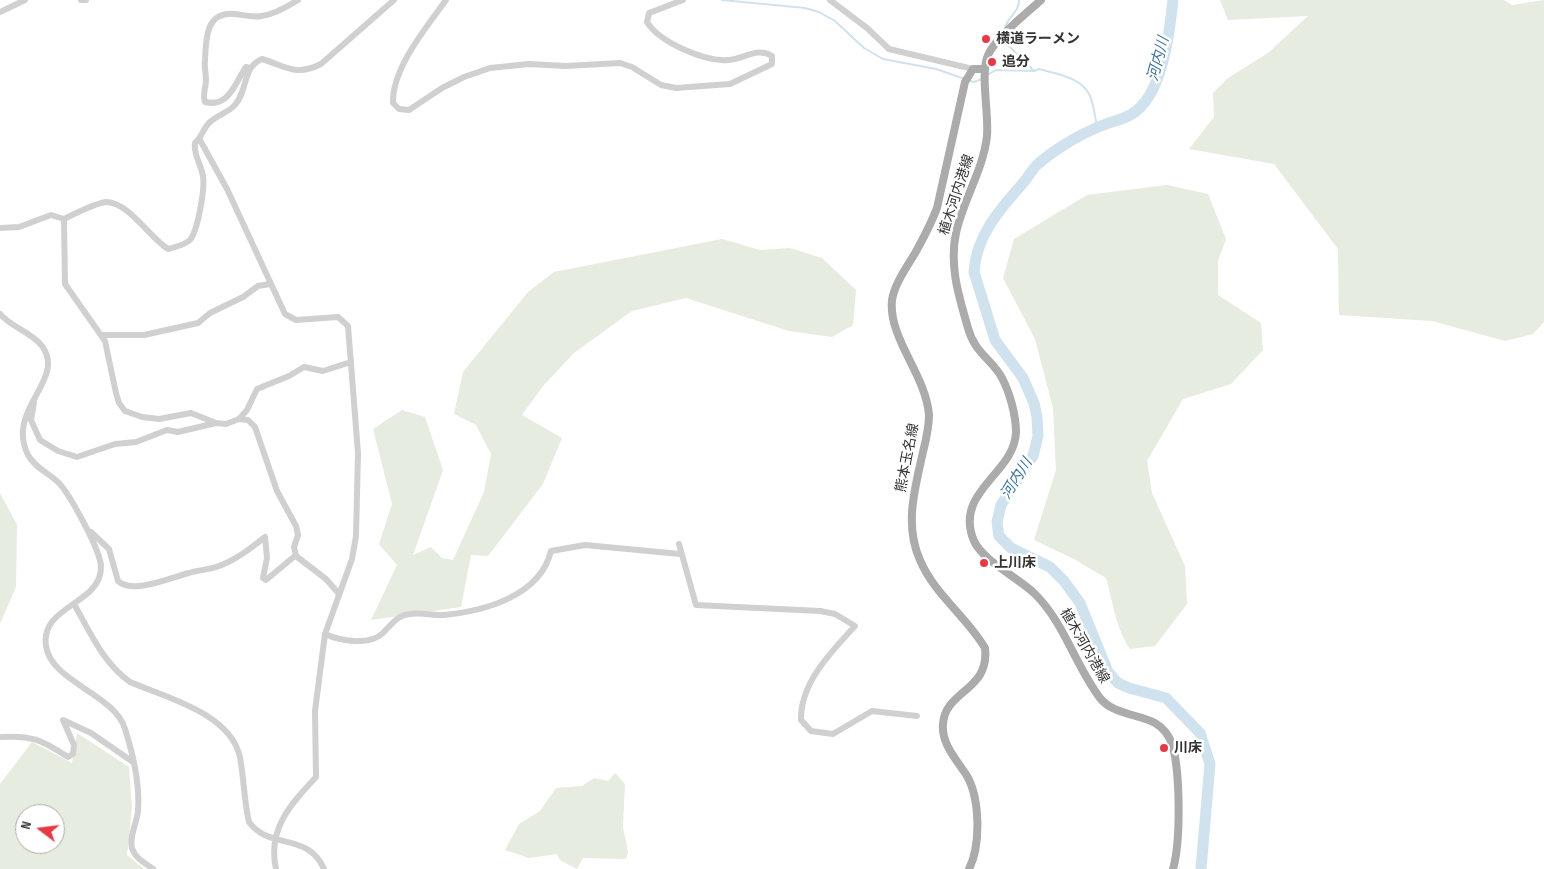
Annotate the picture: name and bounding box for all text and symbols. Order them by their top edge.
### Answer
place label: 横道ラーメン [996,31,1080,47]
marker: 横道ラーメン [980,33,992,45]
water label: 河内川 [1144,35,1174,83]
place label: 追分 [1002,54,1030,70]
marker: 追分 [986,56,998,68]
street label: 植木河内港線 [936,152,978,238]
street label: 熊本玉名線 [893,422,923,494]
water label: 河内川 [997,455,1037,503]
place label: 上川床 [994,555,1036,571]
marker: 上川床 [978,557,990,569]
street label: 植木河内港線 [1056,605,1112,687]
place label: 川床 [1174,740,1202,756]
marker: 川床 [1158,742,1170,754]
north arrow [15,804,65,854]
text: N [17,819,35,831]

